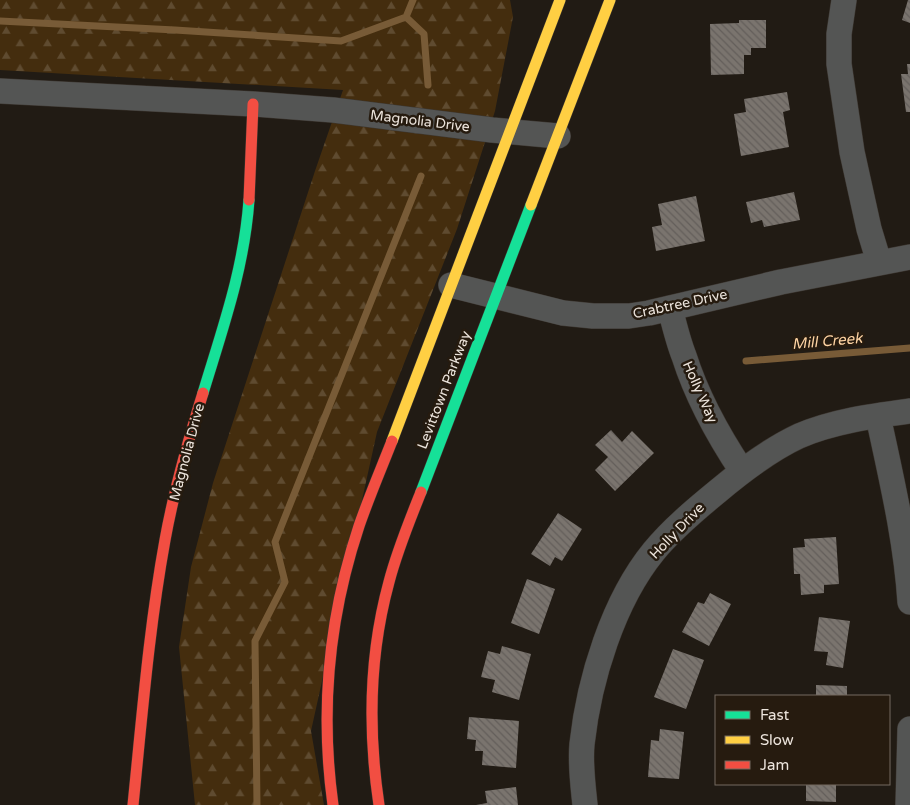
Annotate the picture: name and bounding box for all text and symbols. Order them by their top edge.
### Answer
street label: Magnolia Drive [369,106,471,136]
street label: Crabtree Drive [631,286,729,322]
street label: Levittown Parkway [414,328,475,452]
water label: Mill Creek [791,329,865,353]
street label: Holly Way [679,358,721,426]
street label: Magnolia Drive [166,401,208,503]
street label: Holly Drive [646,499,708,563]
legend [715,695,890,785]
text: Fast [760,706,790,724]
text: Slow [760,731,794,749]
text: Jam [760,756,789,774]

